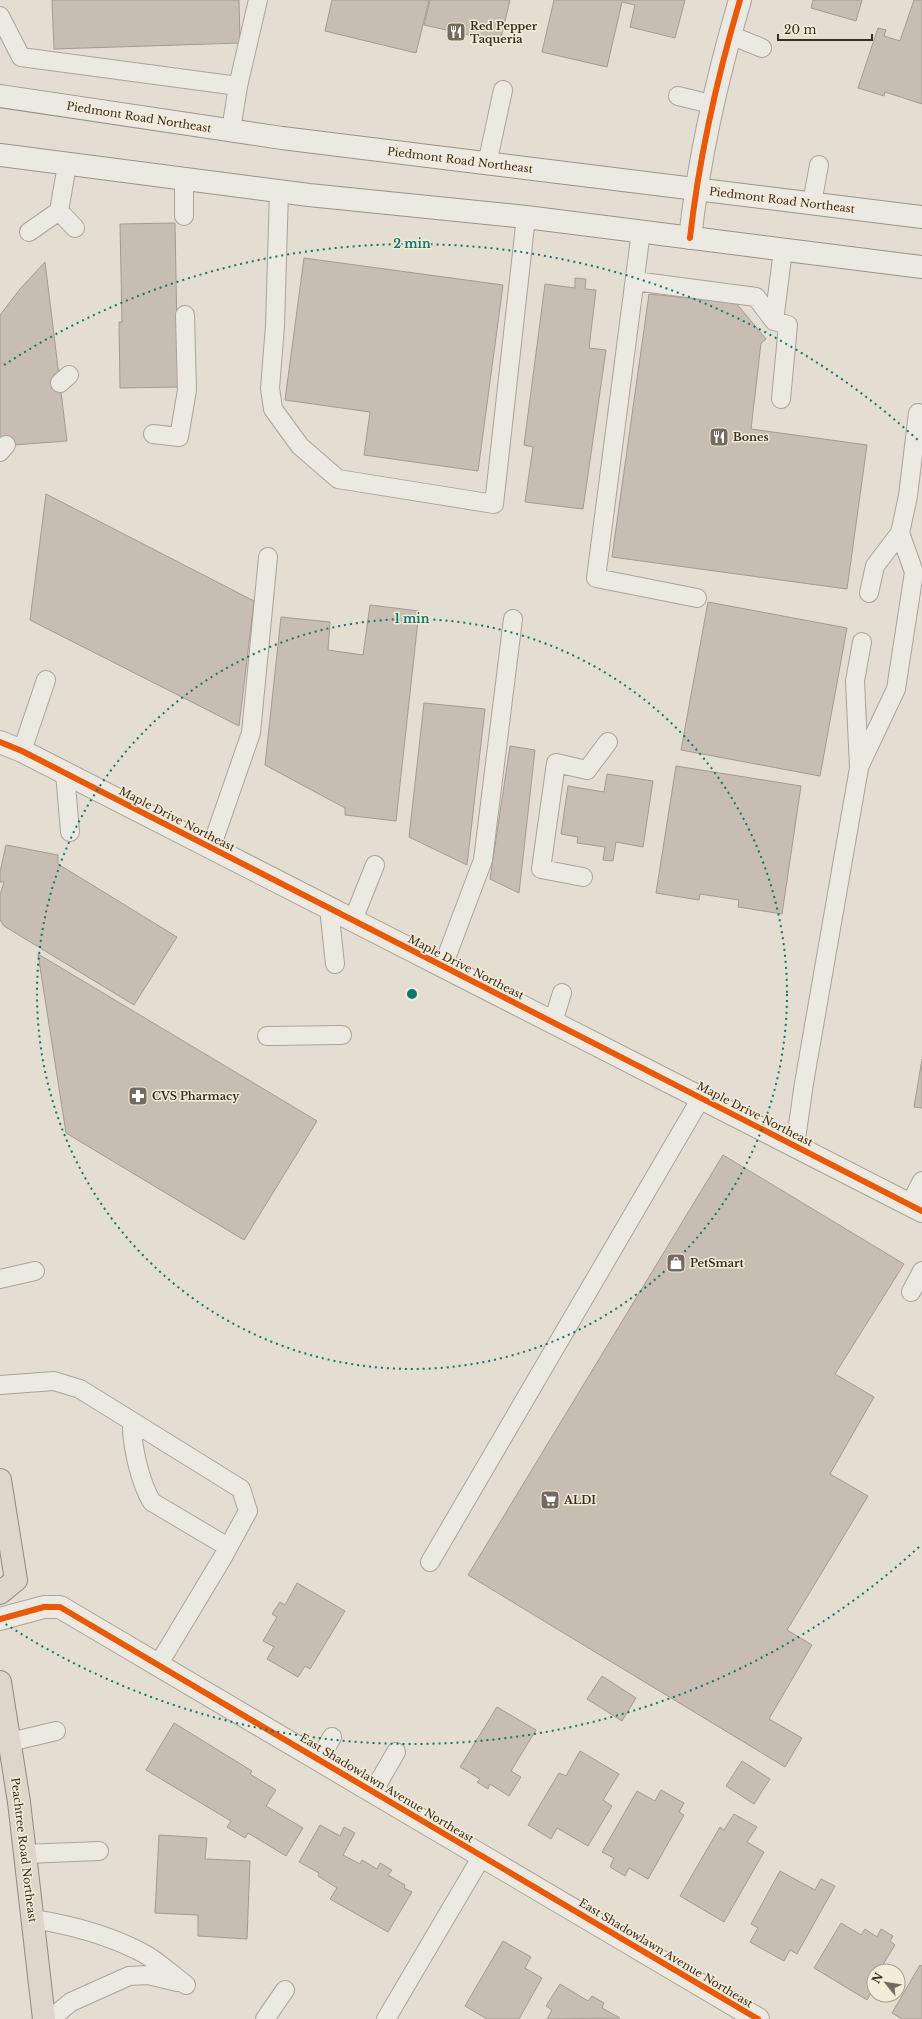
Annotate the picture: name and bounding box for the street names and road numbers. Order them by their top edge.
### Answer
street label: Piedmont Road Northeast [65,99,213,136]
street label: Piedmont Road Northeast [386,144,534,176]
street label: Piedmont Road Northeast [708,184,856,216]
street label: Maple Drive Northeast [117,784,238,855]
street label: Maple Drive Northeast [406,932,527,1003]
street label: Maple Drive Northeast [695,1079,816,1150]
street label: East Shadowlawn Avenue Northeast [298,1730,477,1846]
street label: Peachtree Road Northeast [8,1777,40,1924]
street label: East Shadowlawn Avenue Northeast [577,1895,756,2011]

